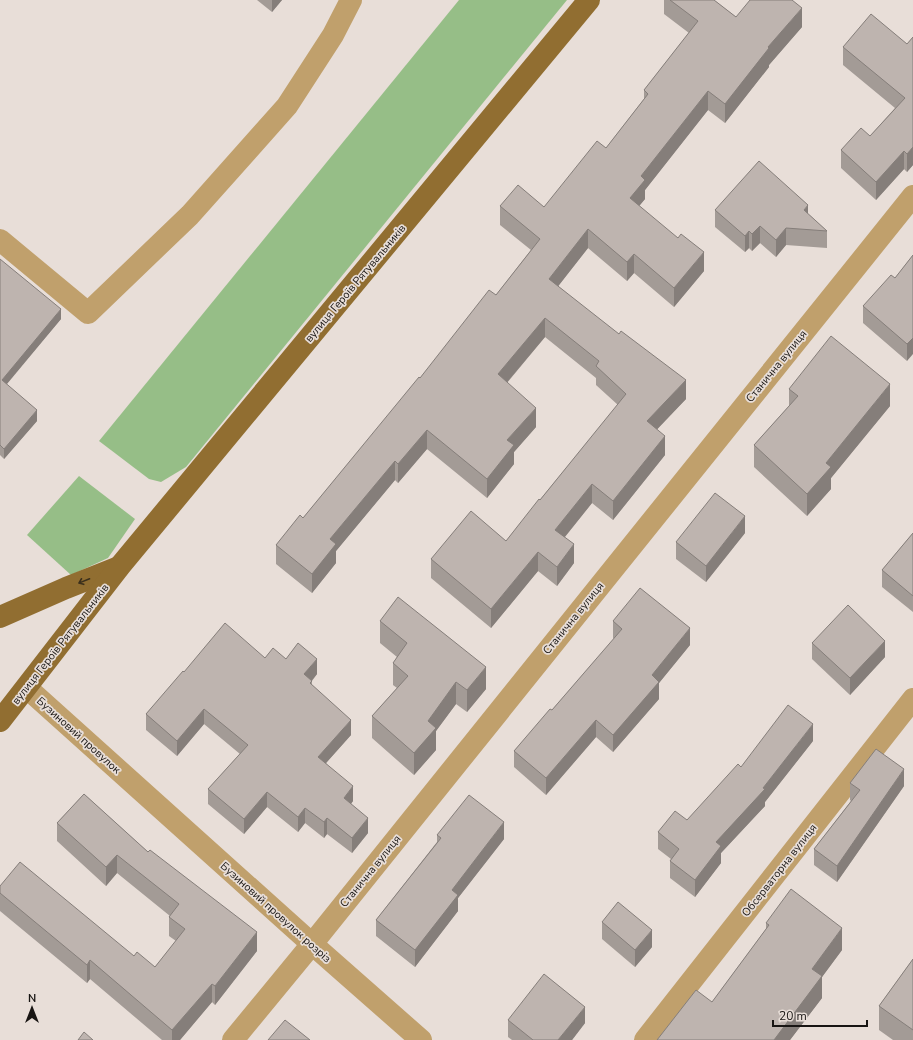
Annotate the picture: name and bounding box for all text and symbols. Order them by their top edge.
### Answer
street label: вулиця Героїв Рятувальників [302,221,409,345]
street label: Станична вулиця [743,327,810,406]
one-way arrow [79,577,91,585]
street label: Станична вулиця [540,579,607,658]
street label: вулиця Героїв Рятувальників [8,581,112,708]
street label: Бузиновий провулок [33,694,124,777]
street label: Обсерваторна вулиця [738,821,820,920]
street label: Станична вулиця [337,832,404,911]
street label: Бузиновий провулок розріз [217,859,334,966]
north arrow [12,988,52,1028]
text: N [28,991,36,1006]
scale bar [773,1002,867,1028]
text: 20 m [779,1008,807,1024]

